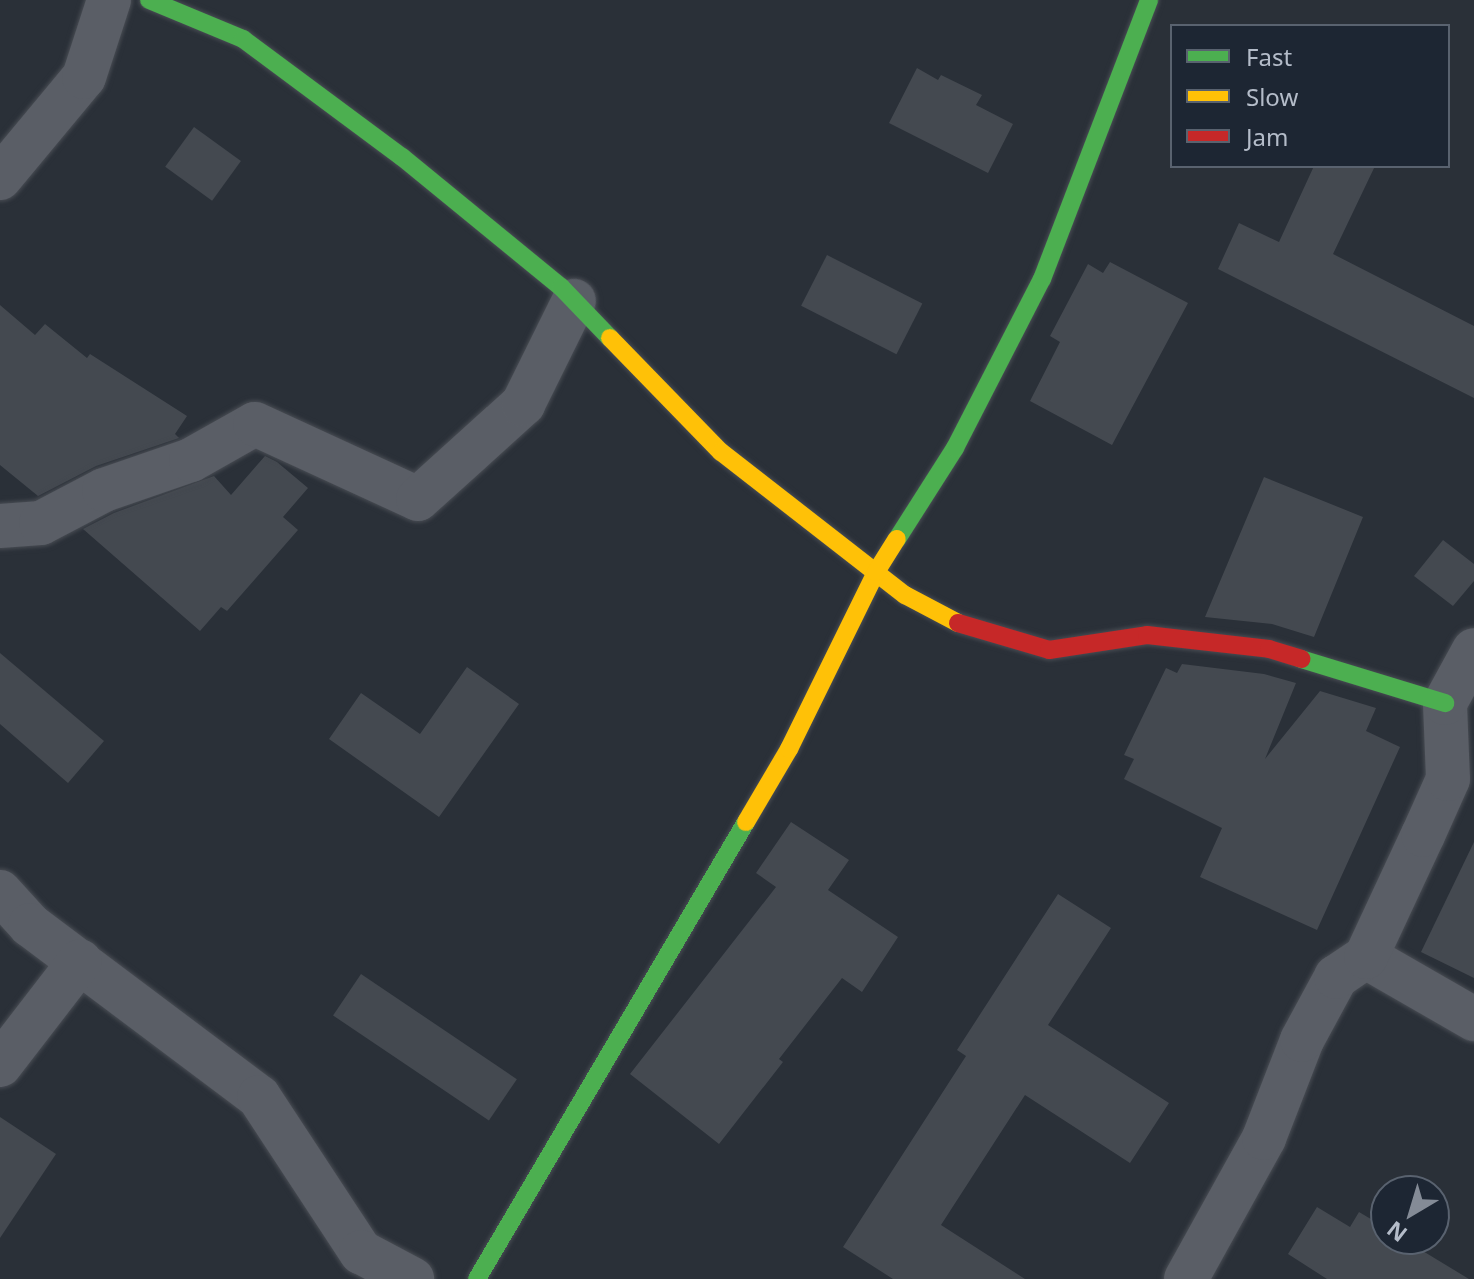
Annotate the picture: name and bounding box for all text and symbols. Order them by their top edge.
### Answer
legend [1170,24,1450,168]
text: Fast [1246,40,1292,73]
text: Slow [1246,80,1298,113]
text: Jam [1246,120,1288,153]
north arrow [1370,1175,1450,1255]
text: N [1380,1215,1413,1250]

